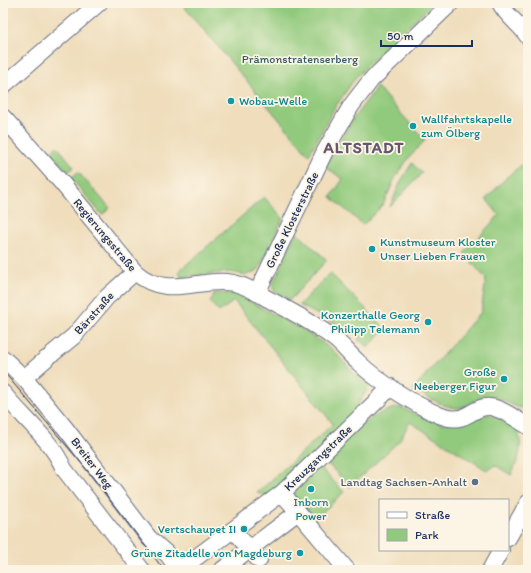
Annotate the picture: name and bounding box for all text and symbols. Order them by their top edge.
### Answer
scale bar [381,22,472,48]
text: 50 m [387,29,413,43]
park label: Prämonstratenserberg [242,52,359,66]
place label: Wobau-Welle [239,94,307,108]
marker: Wobau-Welle [226,96,236,106]
place label: Wallfahrtskapelle zum Ölberg [421,112,512,140]
marker: Wallfahrtskapelle zum Ölberg [408,121,418,131]
district label: ALTSTADT [322,138,405,157]
street label: Große Klosterstraße [263,169,322,271]
street label: Regierungsstraße [70,196,140,275]
place label: Kunstmuseum Kloster Unser Lieben Frauen [380,235,496,263]
marker: Kunstmuseum Kloster Unser Lieben Frauen [367,244,377,254]
street label: Bärstraße [71,289,117,337]
place label: Konzerthalle Georg Philipp Telemann [321,308,421,336]
marker: Konzerthalle Georg Philipp Telemann [423,317,433,327]
place label: Große Neeberger Figur [414,365,496,393]
marker: Große Neeberger Figur [499,374,509,384]
street label: Kreuzgangstraße [281,422,355,494]
street label: Breiter Weg [68,435,116,492]
place label: Landtag Sachsen-Anhalt [340,475,467,489]
marker: Landtag Sachsen-Anhalt [470,477,480,487]
marker: Inborn Power [306,484,316,494]
place label: Inborn Power [293,495,329,523]
legend [379,499,509,551]
text: Straße [415,508,450,522]
place label: Vertschaupet II [158,522,236,536]
marker: Vertschaupet II [239,524,249,534]
text: Park [415,528,439,542]
place label: Grüne Zitadelle von Magdeburg [131,546,293,560]
marker: Grüne Zitadelle von Magdeburg [295,548,305,558]

